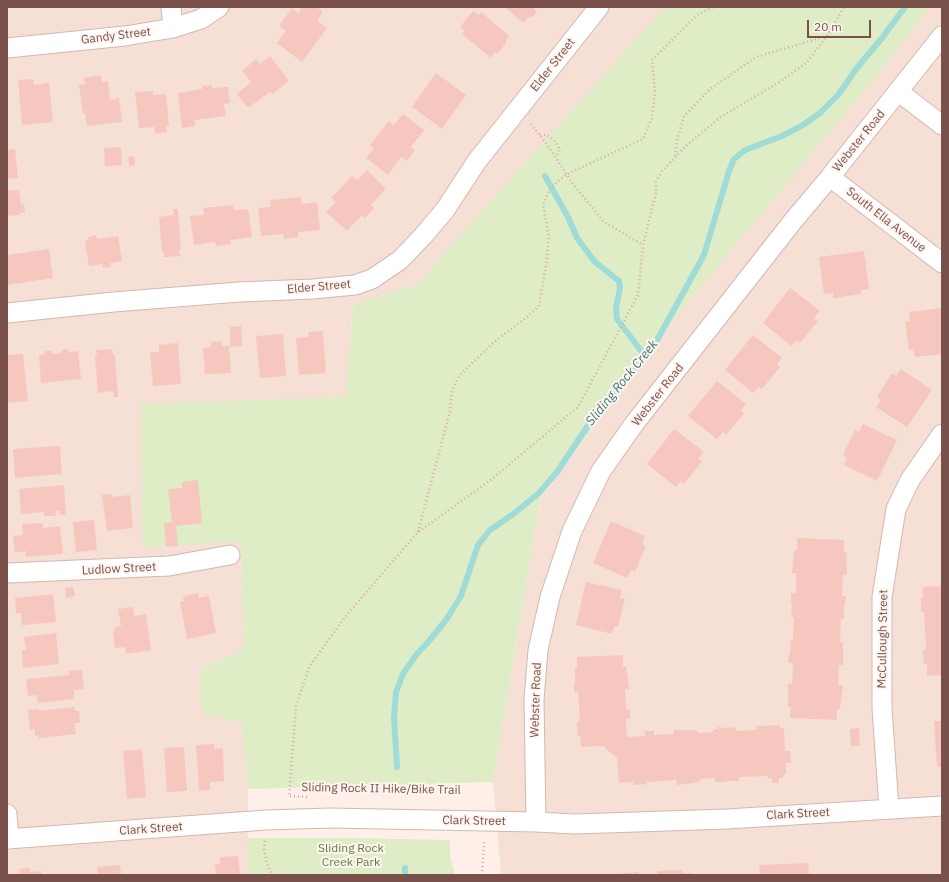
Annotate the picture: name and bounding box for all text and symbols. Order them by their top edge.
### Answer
scale bar [809,12,873,38]
text: 20 m [814,19,842,34]
street label: Gandy Street [80,25,152,47]
street label: Elder Street [528,35,578,95]
street label: Webster Road [830,107,888,175]
street label: South Ella Avenue [843,184,929,256]
street label: Elder Street [287,277,351,297]
water label: Sliding Rock Creek [583,337,661,429]
street label: Webster Road [629,361,687,429]
street label: Ludlow Street [81,560,157,578]
street label: McCullough Street [875,589,891,689]
street label: Webster Road [527,662,545,738]
street label: Sliding Rock II Hike/Bike Trail [301,780,461,798]
street label: Clark Street [766,805,830,823]
street label: Clark Street [442,813,506,829]
street label: Clark Street [119,820,183,838]
park label: Sliding Rock Creek Park [318,842,384,870]

